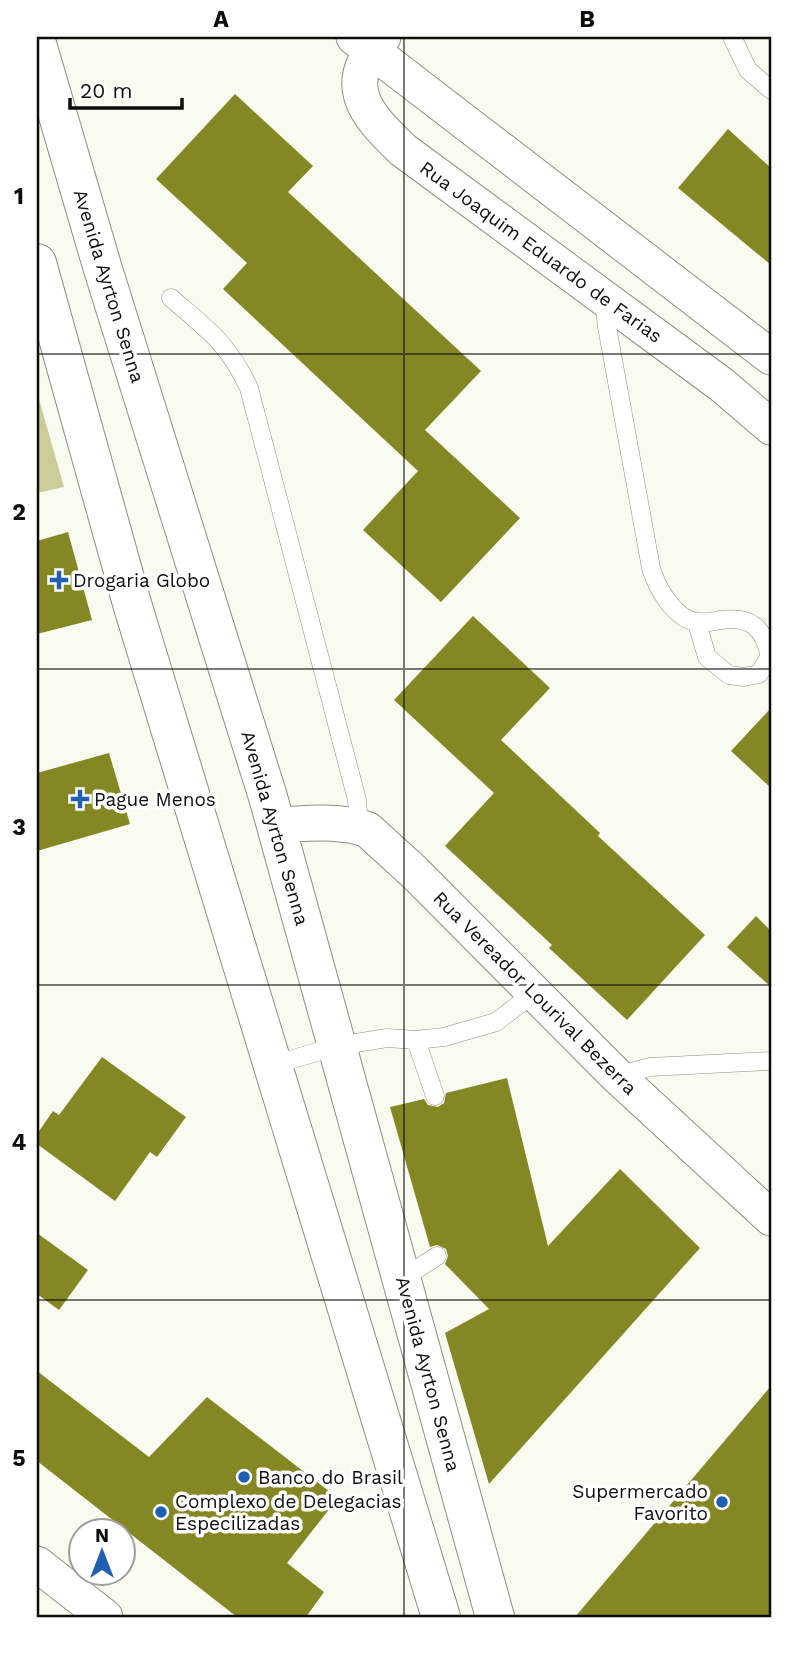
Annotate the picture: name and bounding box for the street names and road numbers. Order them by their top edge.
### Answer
street label: Rua Joaquim Eduardo de Farias [415,156,667,348]
street label: Avenida Ayrton Senna [69,186,149,386]
street label: Avenida Ayrton Senna [236,728,314,928]
street label: Rua Vereador Lourival Bezerra [428,886,642,1100]
street label: Avenida Ayrton Senna [391,1274,465,1474]

